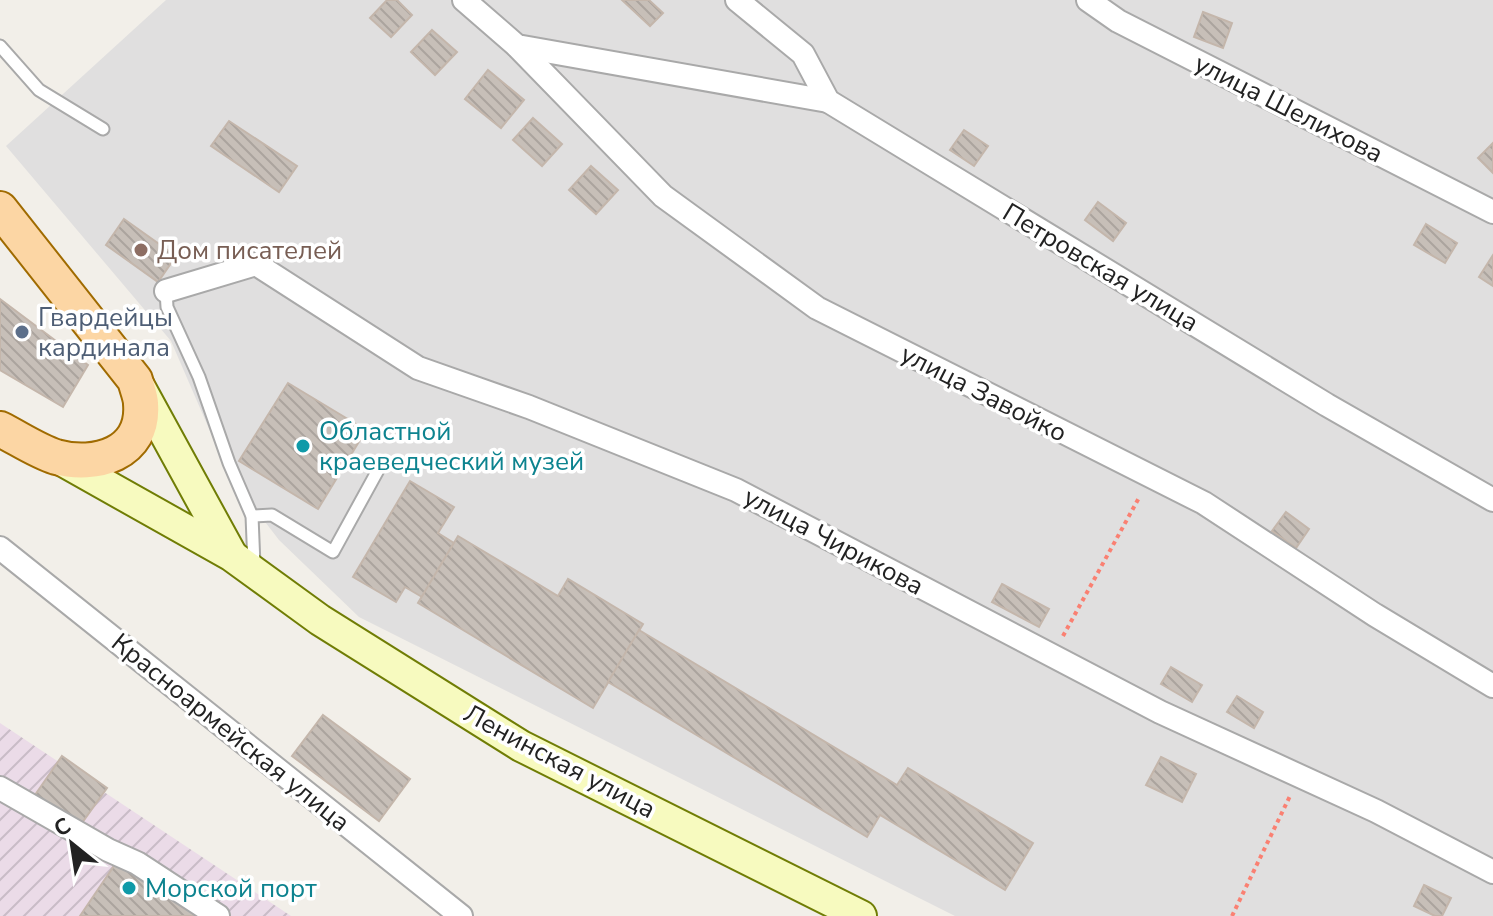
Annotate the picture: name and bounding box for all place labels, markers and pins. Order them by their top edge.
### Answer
place label: Дом писателей [157,233,342,268]
marker: Дом писателей [132,241,150,259]
place label: Гвардейцы кардинала [38,300,173,365]
marker: Гвардейцы кардинала [13,323,31,341]
place label: Областной краеведческий музей [319,414,584,479]
marker: Областной краеведческий музей [294,437,312,455]
place label: Морской порт [145,871,317,906]
marker: Морской порт [120,879,138,897]

